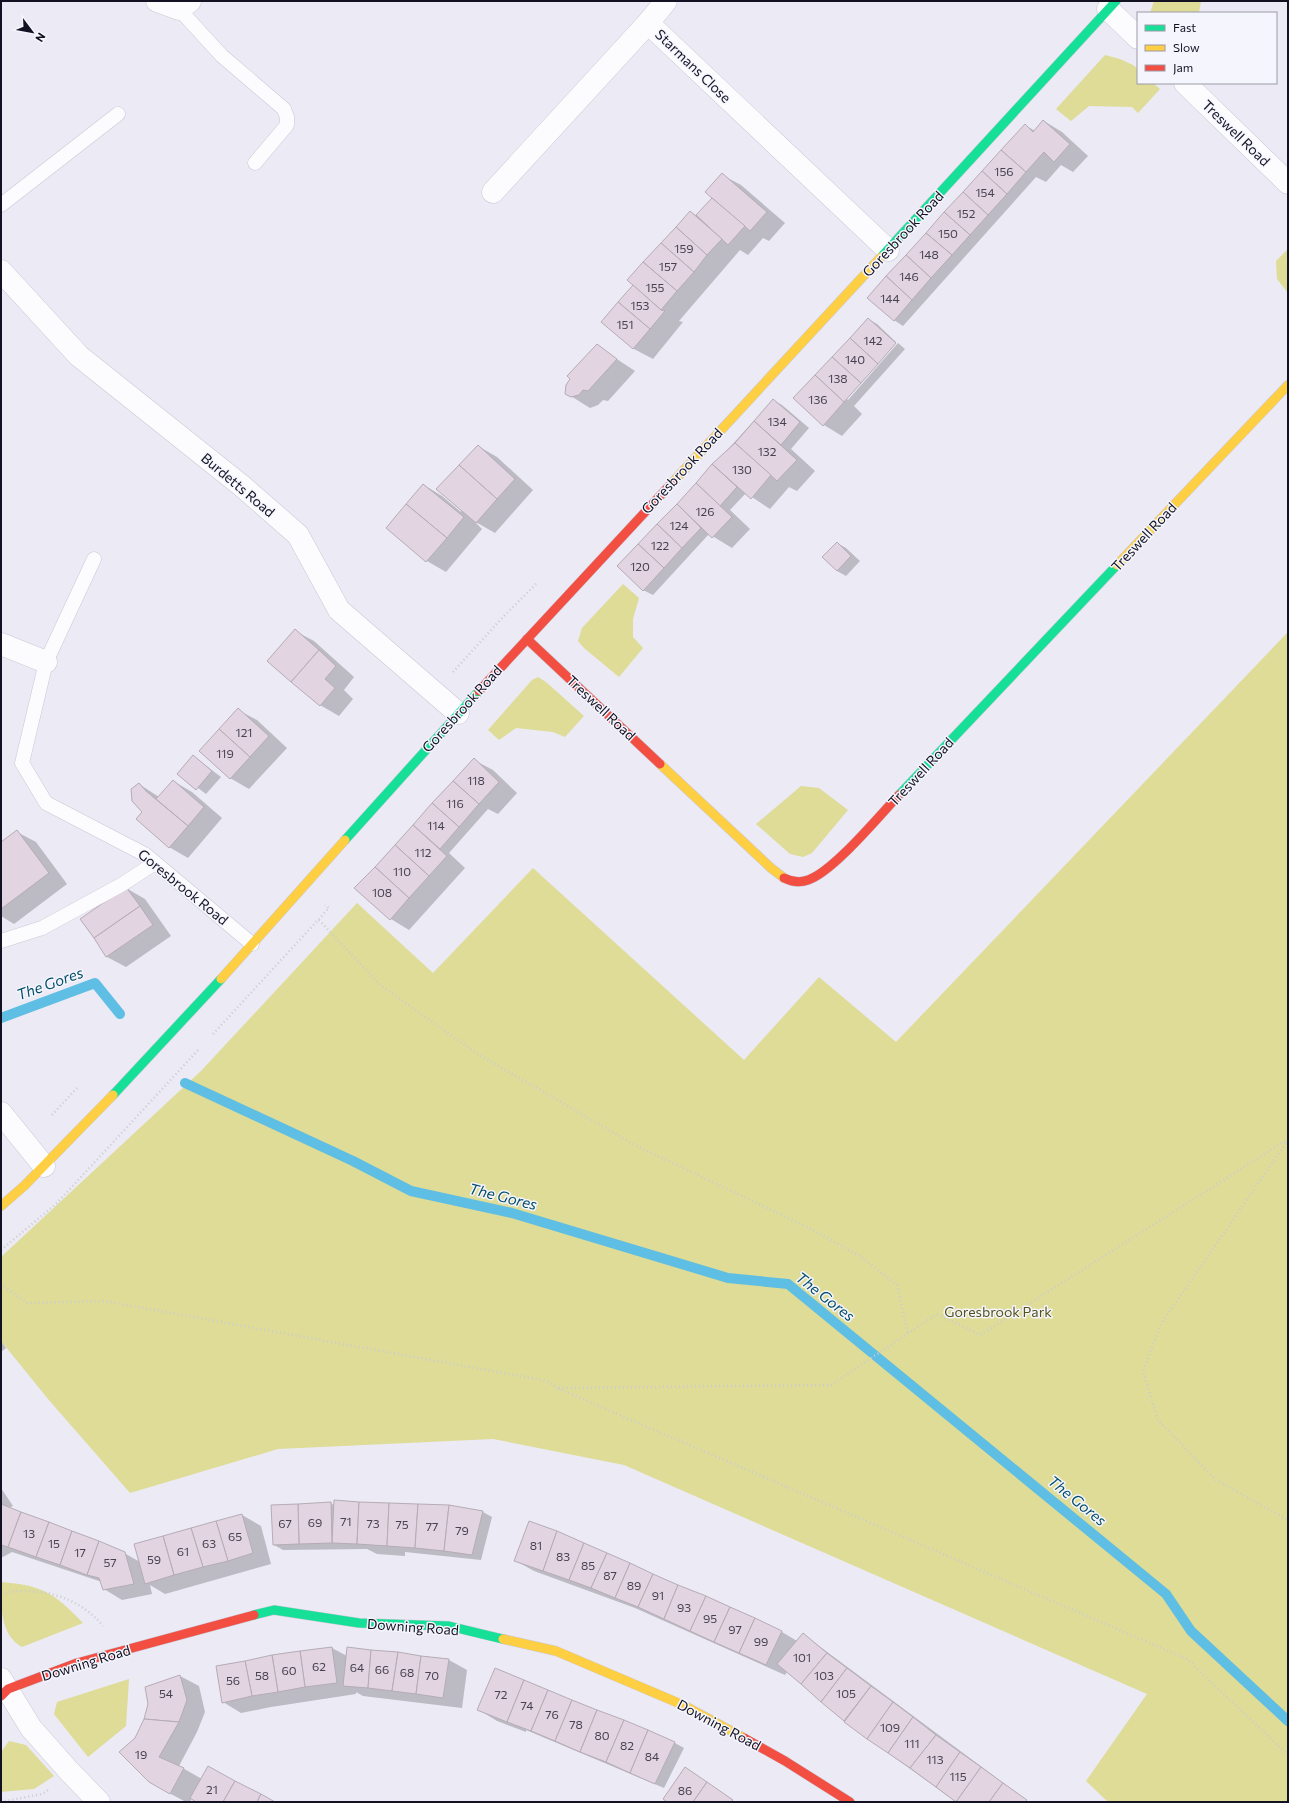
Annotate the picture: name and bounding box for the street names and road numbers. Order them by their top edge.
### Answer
street label: Starmans Close [652,25,735,106]
street label: Treswell Road [1199,96,1274,169]
street label: Goresbrook Road [859,187,947,280]
street label: Goresbrook Road [638,424,726,517]
street label: Burdetts Road [198,449,279,520]
street label: Treswell Road [1108,499,1180,574]
street label: Goresbrook Road [418,662,505,756]
street label: Treswell Road [564,672,639,744]
street label: Treswell Road [885,734,957,809]
street label: Goresbrook Road [135,845,232,928]
street label: Downing Road [366,1615,460,1638]
street label: Downing Road [39,1641,132,1684]
street label: Downing Road [675,1695,764,1754]

